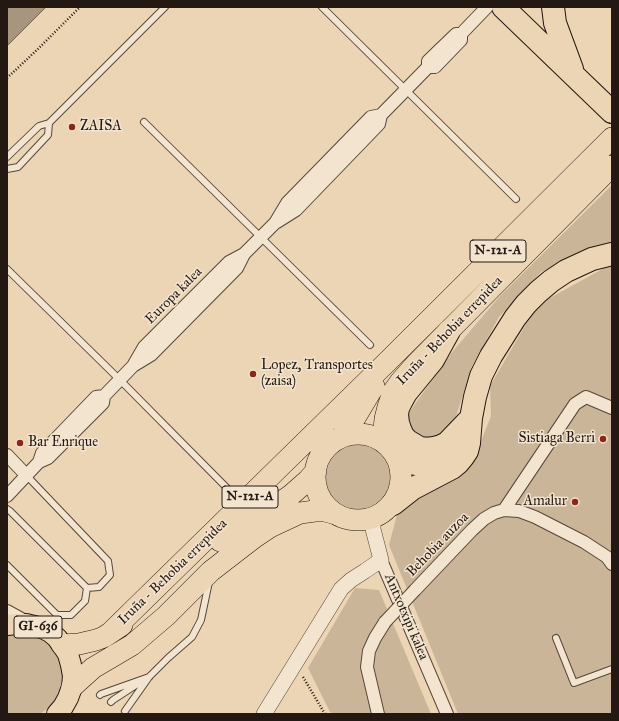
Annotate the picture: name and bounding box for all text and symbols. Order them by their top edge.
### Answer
place label: ZAISA [80,119,122,135]
marker: ZAISA [67,122,77,132]
road number: N-121-A [470,240,526,262]
street label: Europa kalea [142,264,206,328]
street label: Iruña - Behobia errepidea [394,273,506,389]
place label: Lopez, Transportes (zaisa) [261,358,373,390]
marker: Lopez, Transportes (zaisa) [248,369,258,379]
place label: Sistiaga Berri [518,431,595,447]
marker: Sistiaga Berri [598,434,608,444]
place label: Bar Enrique [28,435,98,451]
marker: Bar Enrique [15,438,25,448]
road number: N-121-A [222,486,278,508]
place label: Amalur [523,494,567,510]
marker: Amalur [570,497,580,507]
street label: Behobia auzoa [403,510,473,580]
street label: Iruña - Behobia errepidea [115,516,231,628]
street label: Antxotxipi kalea [380,571,432,663]
road number: GI-636 [14,616,62,638]

